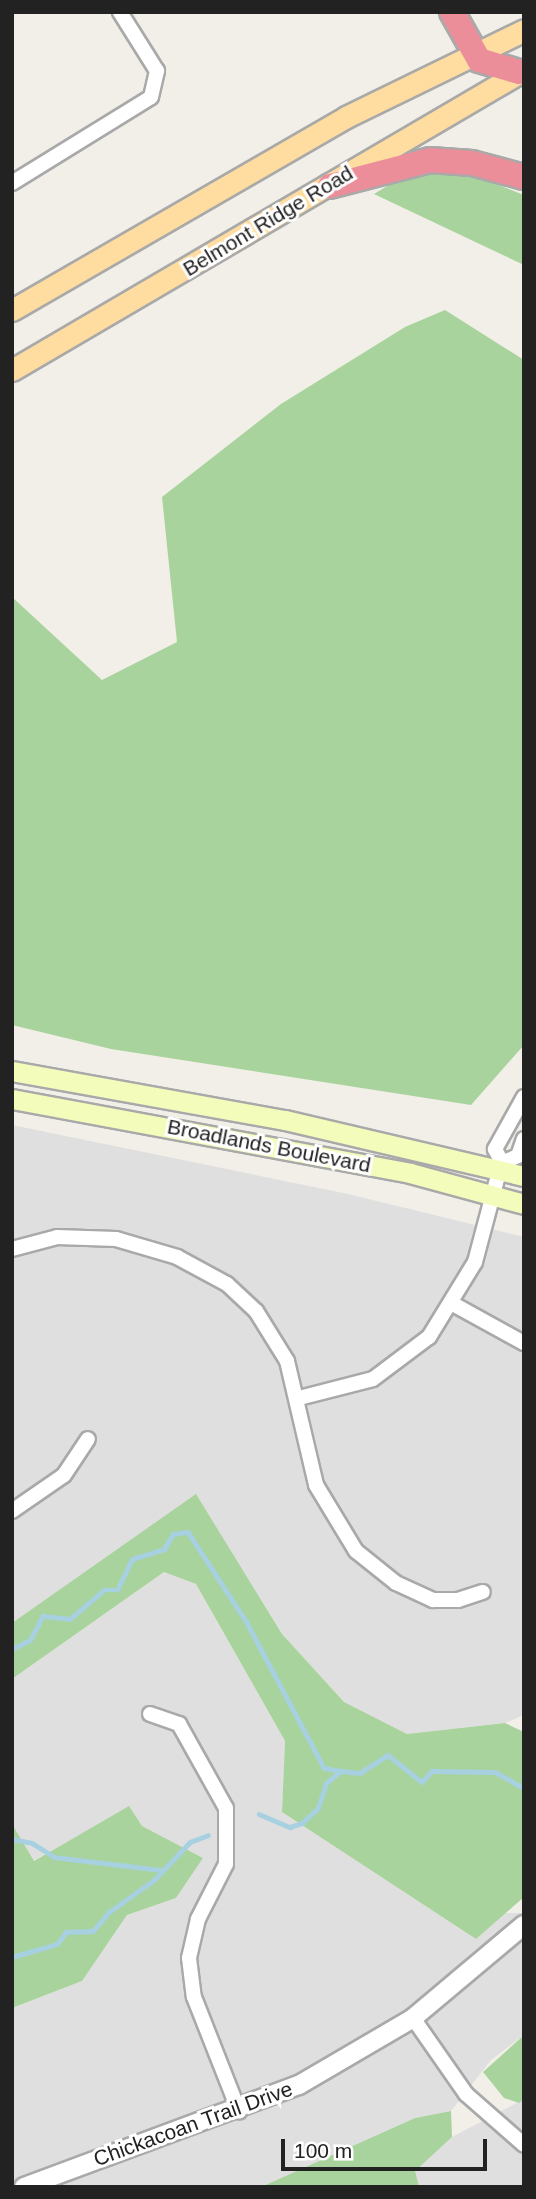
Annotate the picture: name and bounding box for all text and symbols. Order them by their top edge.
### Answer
street label: Belmont Ridge Road [178,160,358,282]
street label: Broadlands Boulevard [165,1114,373,1178]
street label: Chickacoan Trail Drive [90,2076,296,2172]
scale bar [284,2126,490,2170]
text: 100 m [294,2139,352,2162]

